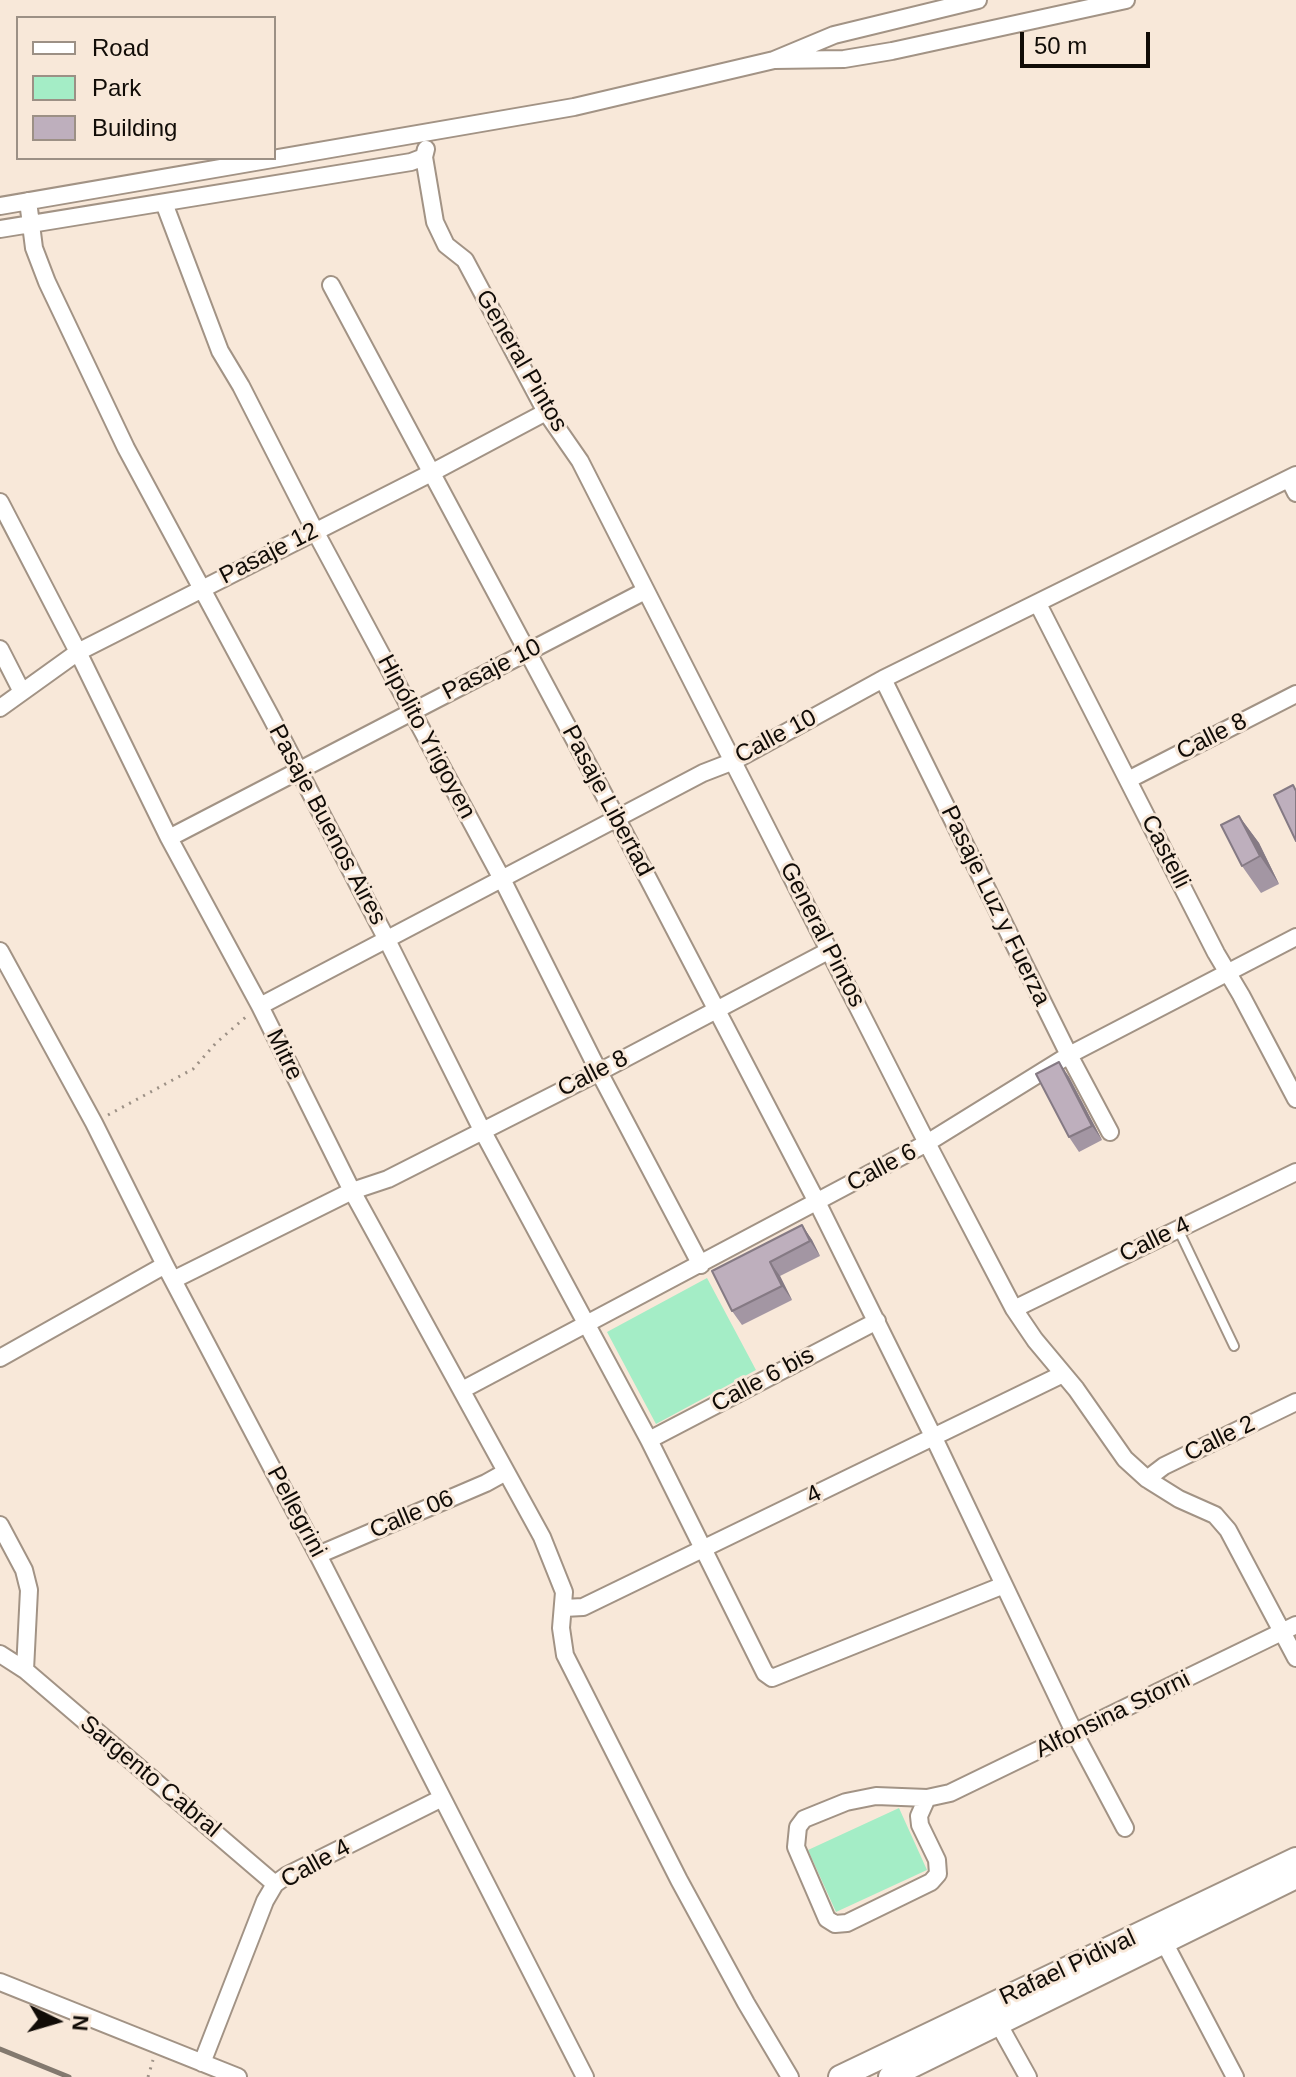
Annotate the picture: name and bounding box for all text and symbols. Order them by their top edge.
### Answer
legend [16,16,276,160]
scale bar [1024,16,1154,66]
text: 50 m [1034,32,1087,59]
text: Road [92,34,149,61]
text: Park [92,74,141,101]
text: Building [92,114,177,141]
street label: General Pintos [469,285,573,437]
street label: Pasaje 12 [215,517,323,591]
street label: Pasaje 10 [438,633,546,707]
street label: Hipólito Yrigoyen [371,650,481,824]
street label: Calle 10 [730,704,822,770]
street label: Calle 8 [1172,707,1252,767]
street label: Pasaje Buenos Aires [262,720,392,930]
street label: Pasaje Libertad [555,721,659,881]
street label: Pasaje Luz y Fuerza [934,801,1056,1011]
street label: Castelli [1134,810,1196,894]
street label: General Pintos [773,858,871,1012]
street label: Mitre [259,1025,309,1085]
street label: Calle 8 [553,1044,633,1104]
street label: Calle 6 [842,1138,922,1198]
street label: Calle 4 [1115,1211,1195,1269]
street label: Calle 6 bis [707,1341,819,1419]
street label: Calle 2 [1180,1410,1260,1468]
street label: Pellegrini [260,1462,332,1562]
street label: 4 [802,1479,826,1511]
street label: Calle 06 [366,1485,458,1545]
street label: Alfonsina Storni [1031,1665,1195,1765]
street label: Sargento Cabral [74,1710,226,1844]
street label: Calle 4 [276,1833,356,1895]
street label: Rafael Pidival [995,1924,1141,2012]
north arrow [16,1981,96,2061]
text: N [67,2014,94,2032]

